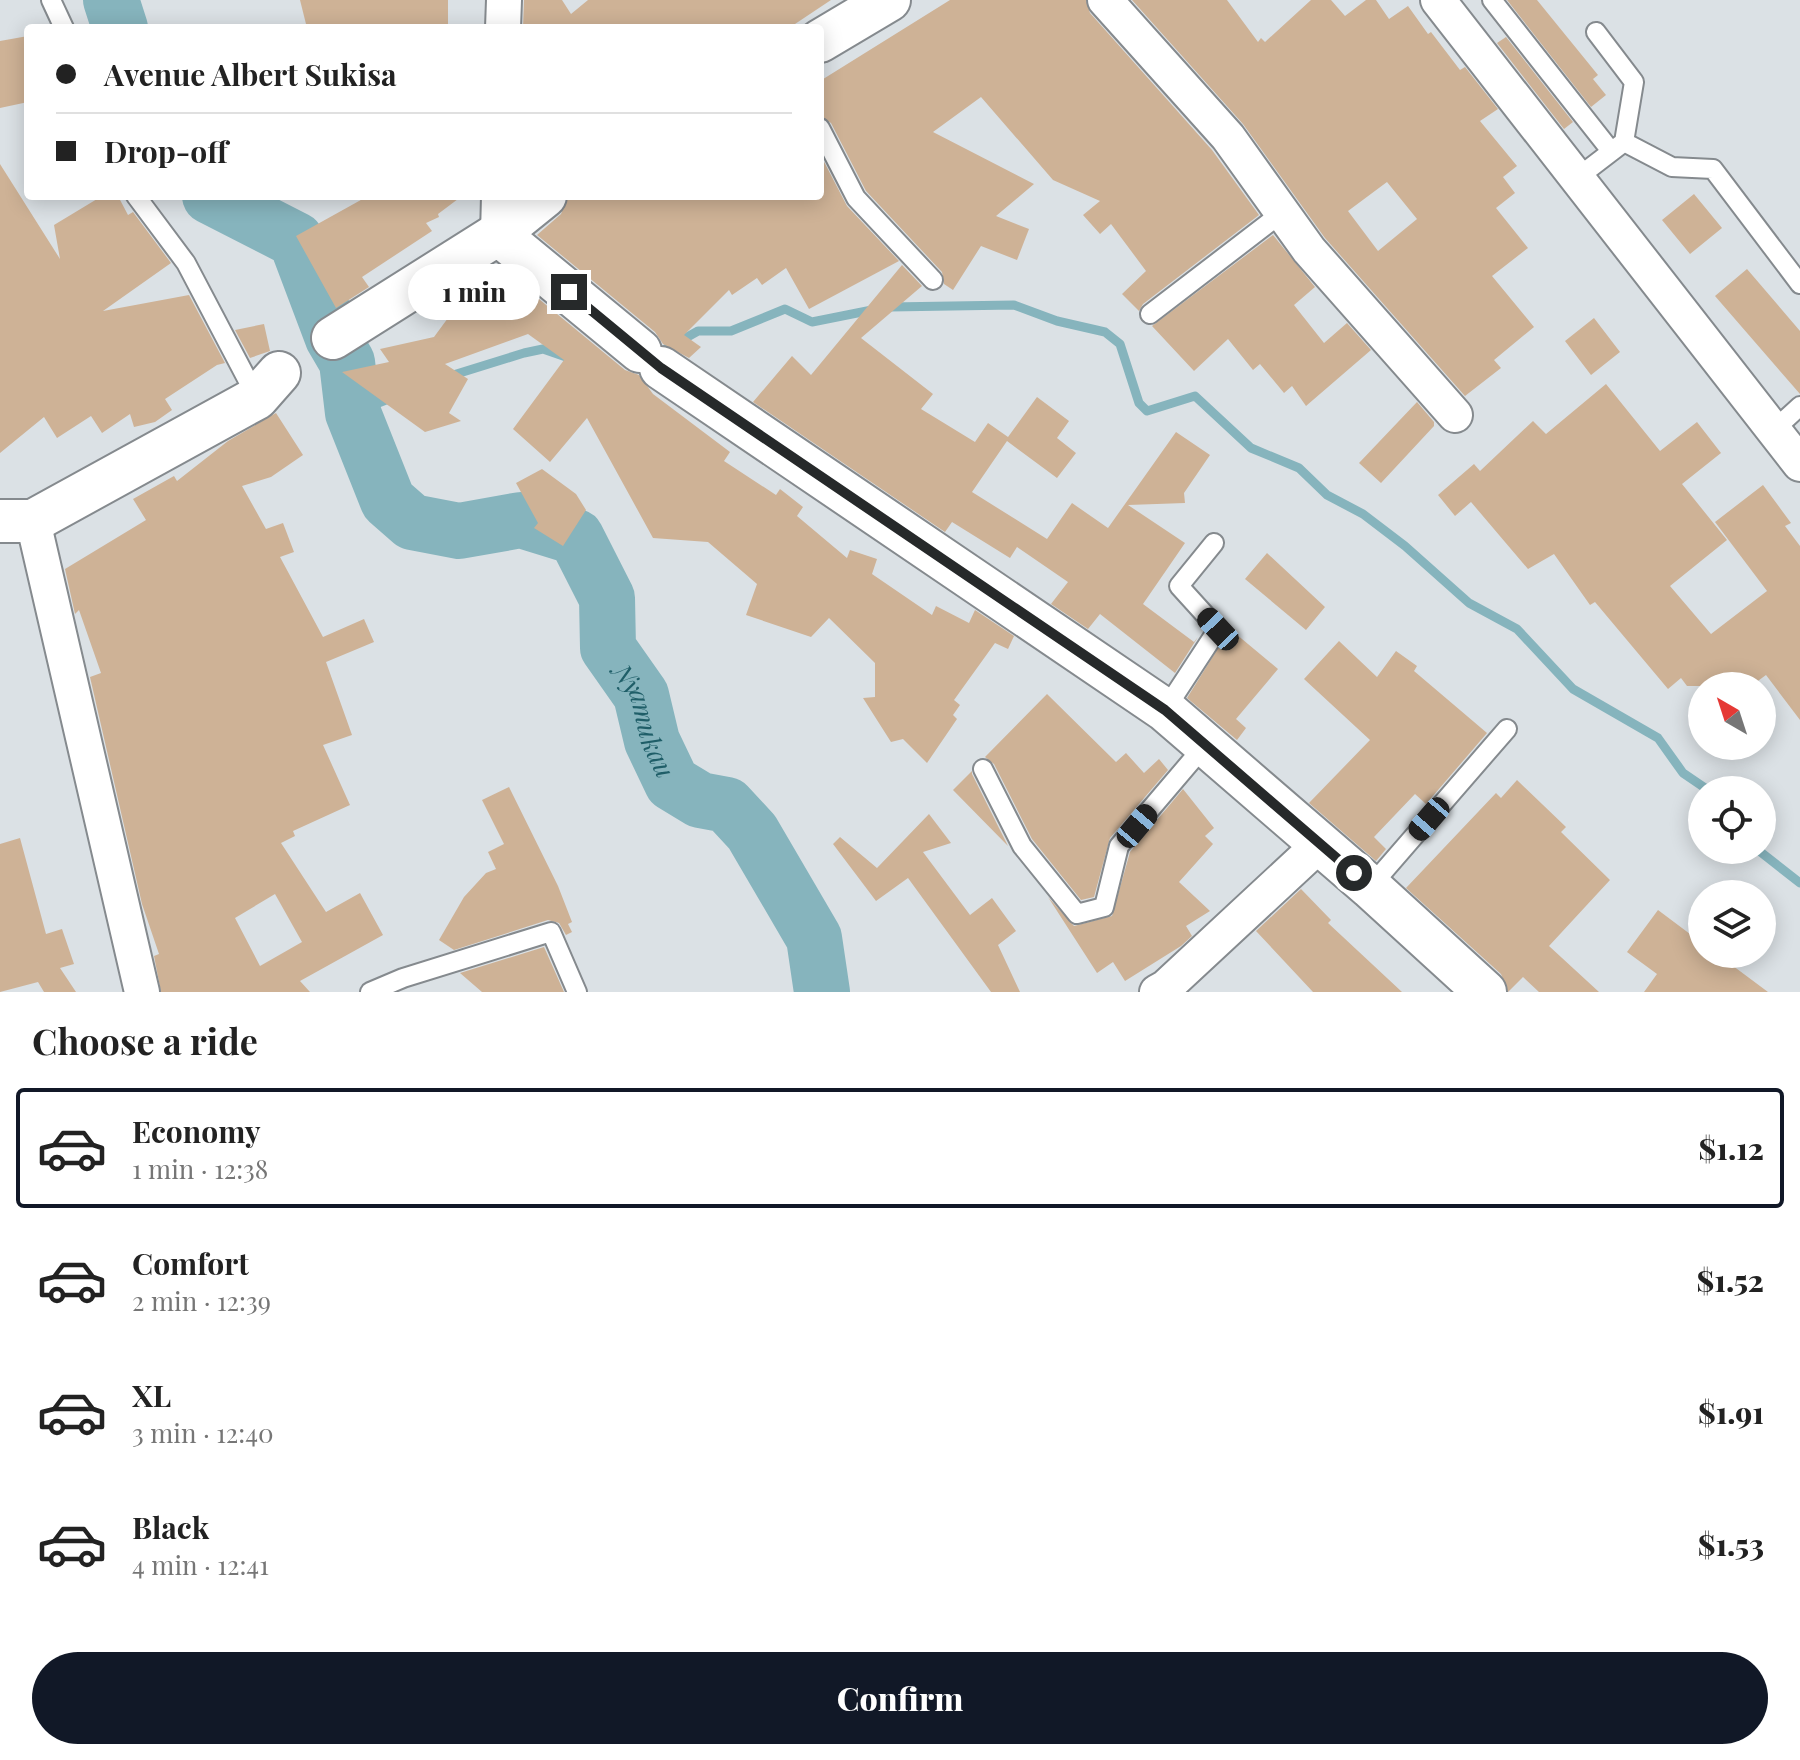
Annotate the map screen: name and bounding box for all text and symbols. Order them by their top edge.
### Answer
text: Avenue Albert Sukisa [104,54,397,94]
text: Drop-off [104,131,228,171]
callout: 1 min [409,264,541,320]
text: 1 min [442,274,506,309]
route end [551,274,587,310]
car [1193,603,1243,655]
water label: Nyamukau [605,654,684,783]
north arrow [1688,672,1776,760]
map controls [1688,672,1776,968]
button: locate [1688,776,1776,864]
car [1404,793,1454,845]
car [1112,800,1162,852]
route start [1336,855,1372,891]
button: layers [1688,880,1776,968]
text: Choose a ride [32,1016,258,1064]
text: Economy [132,1111,261,1151]
icon: car [36,1112,108,1184]
text: $1.12 [1699,1128,1764,1168]
text: 1 min · 12:38 [132,1151,268,1186]
text: Comfort [132,1243,249,1283]
icon: car [36,1244,108,1316]
text: $1.52 [1697,1260,1764,1300]
text: 2 min · 12:39 [132,1283,271,1318]
text: XL [132,1375,171,1415]
icon: car [36,1376,108,1448]
text: $1.91 [1698,1392,1764,1432]
text: 3 min · 12:40 [132,1415,274,1450]
text: Black [132,1507,209,1547]
icon: car [36,1508,108,1580]
text: $1.53 [1698,1524,1764,1564]
text: 4 min · 12:41 [132,1547,269,1582]
button: Confirm [32,1652,1768,1744]

